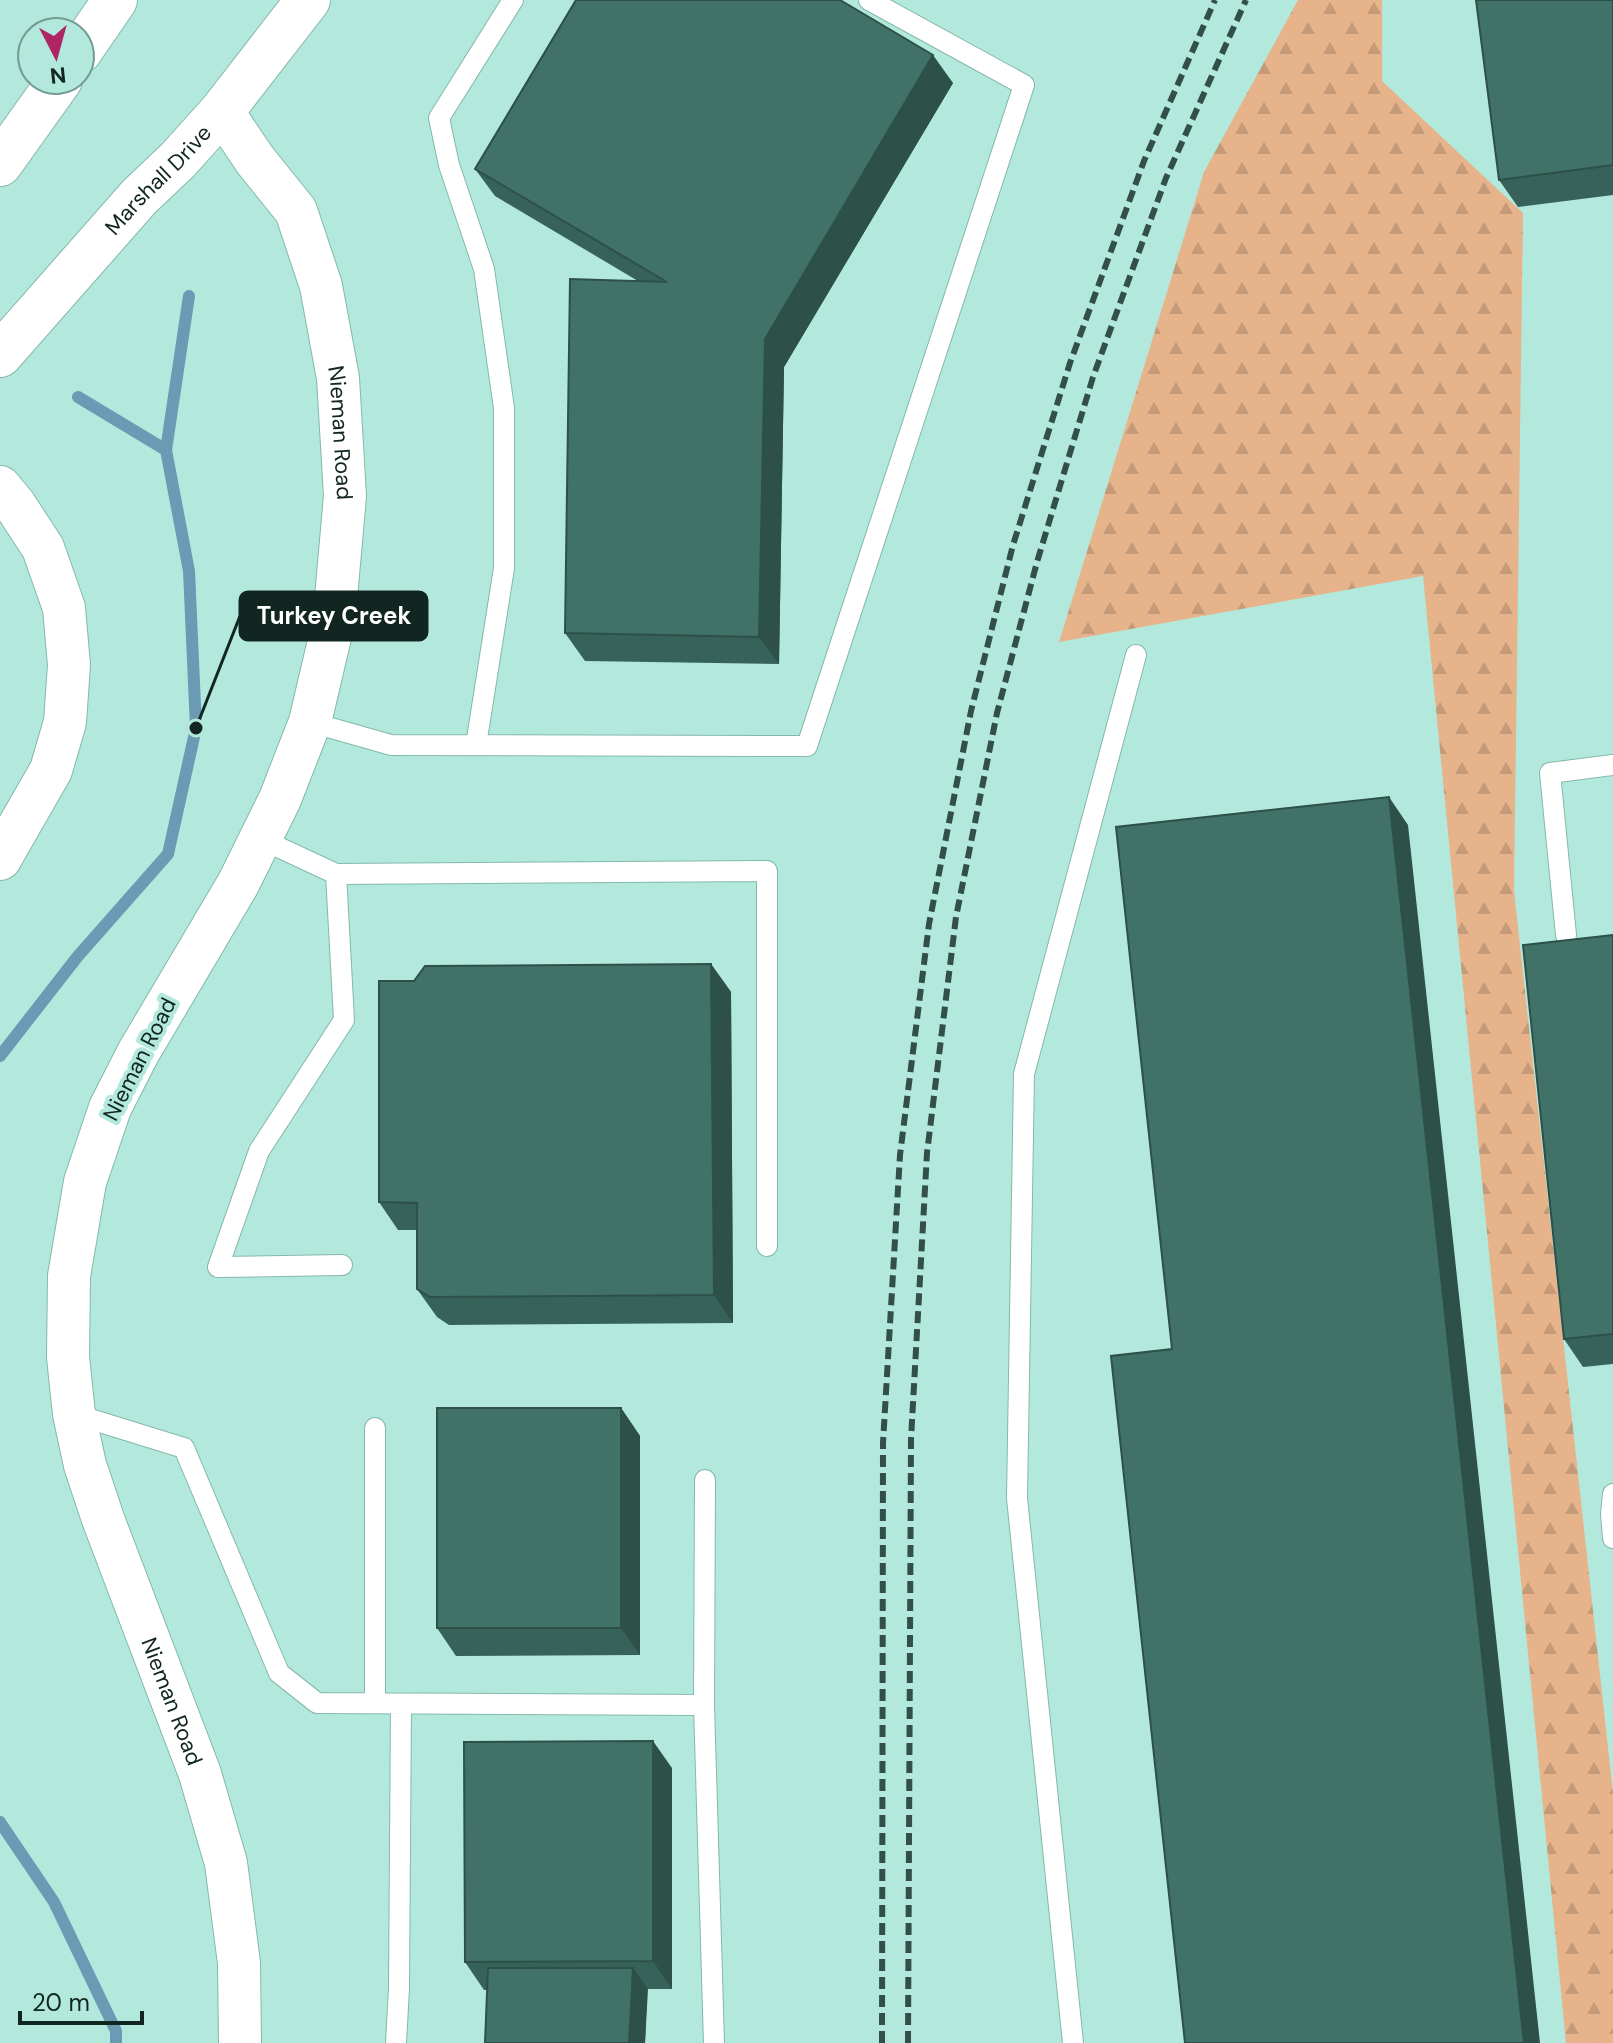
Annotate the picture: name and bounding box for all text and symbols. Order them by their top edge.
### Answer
north arrow [16,16,96,96]
text: N [49,60,68,91]
street label: Marshall Drive [98,119,218,241]
street label: Nieman Road [321,363,359,501]
callout: Turkey Creek [240,592,427,640]
text: Turkey Creek [257,600,411,631]
street label: Nieman Road [96,993,183,1126]
street label: Nieman Road [134,1634,209,1769]
scale bar [20,1975,142,2025]
text: 20 m [32,1987,90,2018]

